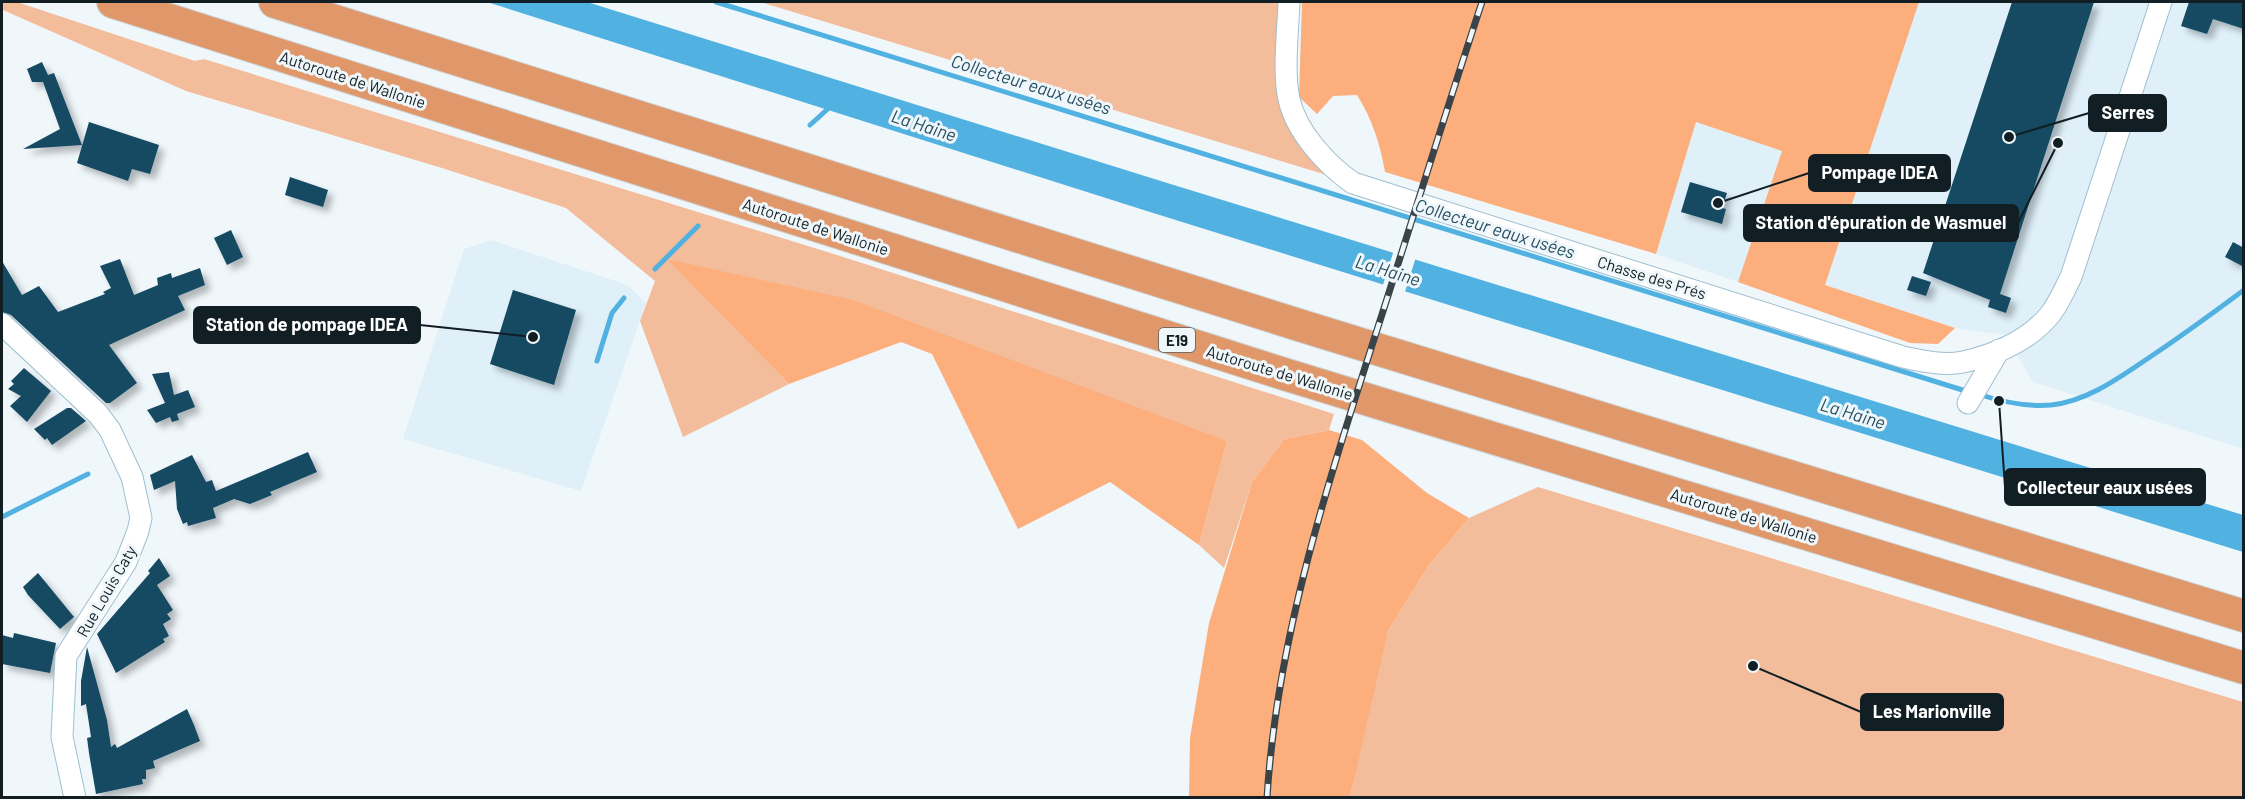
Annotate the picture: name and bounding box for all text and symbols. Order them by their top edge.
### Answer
street label: Autoroute de Wallonie [278,46,428,112]
water label: Collecteur eaux usées [949,49,1113,119]
callout: Serres [2089,95,2166,131]
text: Serres [2102,101,2154,123]
water label: La Haine [889,104,959,146]
callout: Pompage IDEA [1809,155,1950,191]
text: Pompage IDEA [1822,161,1938,183]
street label: Autoroute de Wallonie [741,193,891,259]
water label: Collecteur eaux usées [1413,193,1577,263]
callout: Station d'épuration de Wasmuel [1744,205,2018,241]
text: Station d'épuration de Wasmuel [1756,211,2006,233]
water label: La Haine [1353,250,1423,290]
street label: Chasse des Prés [1595,251,1709,303]
callout: Station de pompage IDEA [194,307,420,343]
text: Station de pompage IDEA [206,313,408,335]
road number: E19 [1159,328,1195,352]
street label: Autoroute de Wallonie [1204,341,1356,403]
water label: La Haine [1818,393,1888,433]
callout: Collecteur eaux usées [2005,469,2205,505]
text: Collecteur eaux usées [2017,476,2193,498]
street label: Autoroute de Wallonie [1668,484,1820,546]
street label: Rue Louis Caty [72,541,140,640]
callout: Les Marionville [1861,694,2003,730]
text: Les Marionville [1873,700,1991,722]

